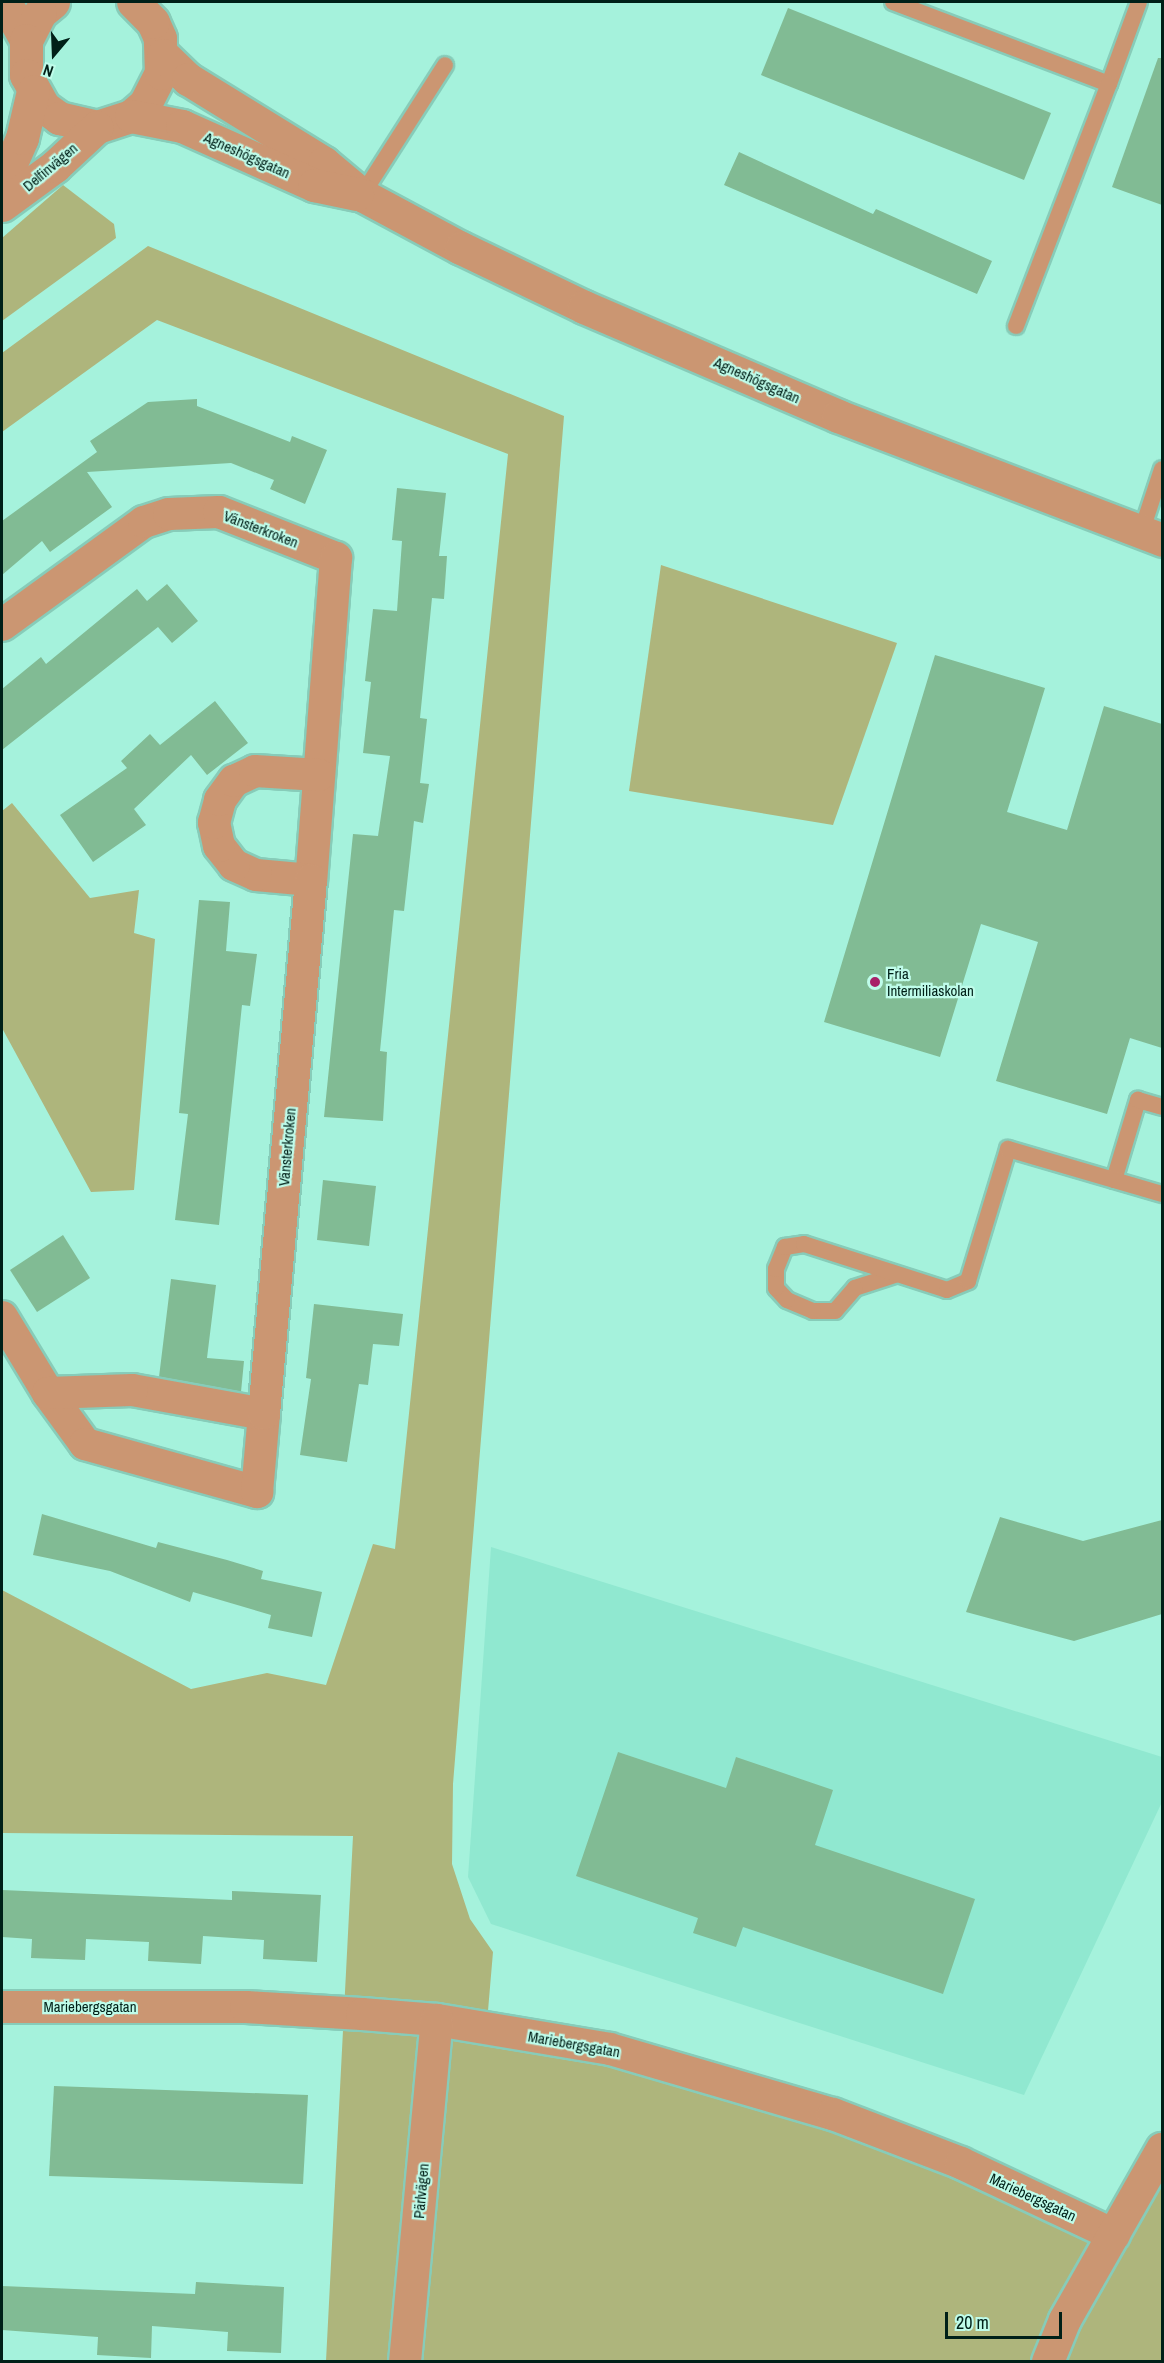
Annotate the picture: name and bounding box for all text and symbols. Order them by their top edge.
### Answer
north arrow [24,24,84,84]
text: N [40,59,56,83]
street label: Agneshögsgatan [201,128,293,182]
street label: Delfinvägen [19,139,81,195]
street label: Agneshögsgatan [711,353,803,407]
street label: Vänsterkroken [221,507,301,551]
place label: Fria Intermiliaskolan [887,964,974,999]
marker: Fria Intermiliaskolan [868,975,882,989]
street label: Vänsterkroken [275,1107,299,1187]
street label: Mariebergsgatan [44,1998,136,2016]
street label: Mariebergsgatan [527,2027,621,2061]
street label: Pärlvägen [410,2163,432,2219]
street label: Mariebergsgatan [987,2169,1079,2225]
scale bar [948,2300,1065,2338]
text: 20 m [956,2310,989,2335]

